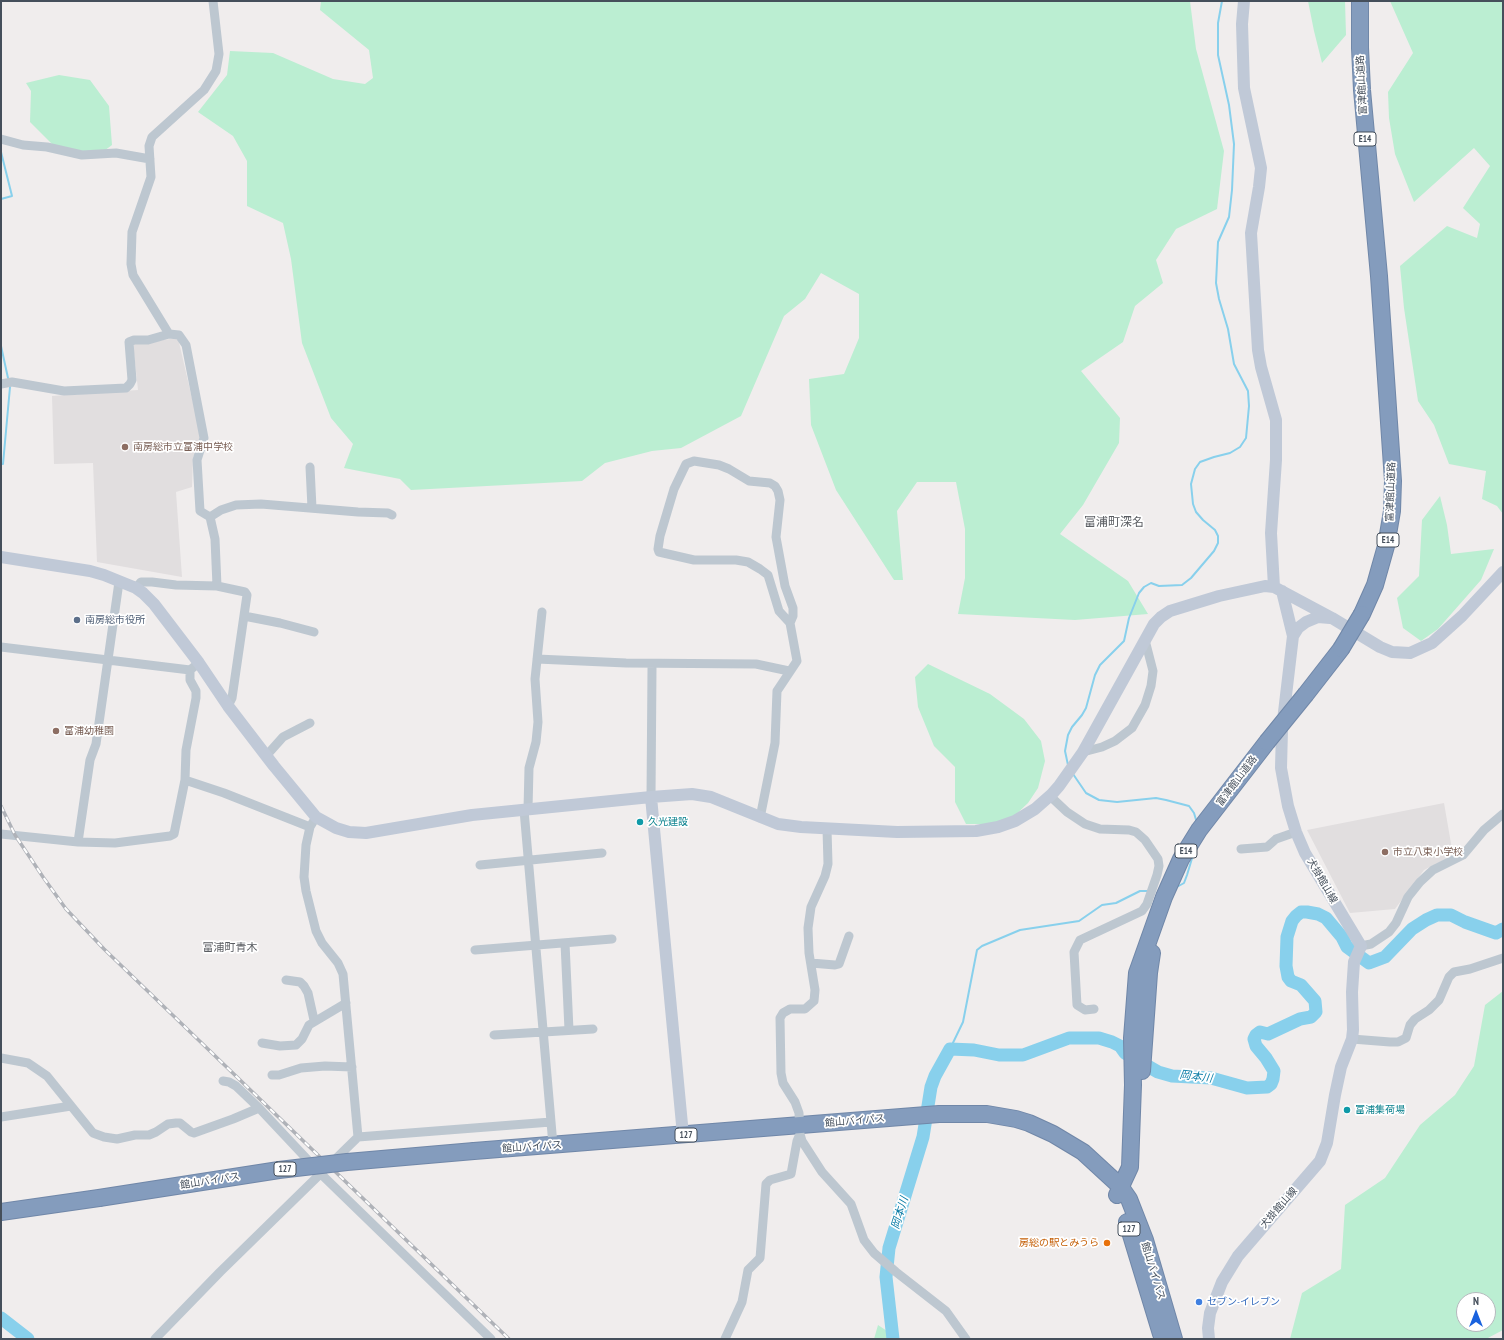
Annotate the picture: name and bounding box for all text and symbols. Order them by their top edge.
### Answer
street label: 富津館山道路 [1354,55,1370,115]
road number: E14 [1354,132,1376,146]
place label: 南房総市立富浦中学校 [133,441,233,453]
marker: 南房総市立富浦中学校 [120,442,130,452]
street label: 富津館山道路 [1384,462,1398,522]
district label: 富浦町深名 [1084,516,1144,530]
road number: E14 [1377,533,1399,547]
place label: 南房総市役所 [85,614,145,626]
marker: 南房総市役所 [72,615,82,625]
place label: 富浦幼稚園 [64,725,114,737]
marker: 富浦幼稚園 [51,726,61,736]
street label: 富津館山道路 [1214,753,1260,809]
place label: 久光建設 [648,816,688,828]
marker: 久光建設 [635,817,645,827]
road number: E14 [1175,844,1197,858]
place label: 市立八束小学校 [1393,846,1463,858]
marker: 市立八束小学校 [1380,847,1390,857]
street label: 犬掛館山線 [1304,856,1340,906]
district label: 富浦町青木 [203,941,257,955]
water label: 岡本川 [1179,1068,1213,1086]
place label: 富浦集荷場 [1355,1104,1405,1116]
marker: 富浦集荷場 [1342,1105,1352,1115]
street label: 館山バイパス [825,1112,885,1130]
road number: 127 [675,1128,697,1142]
street label: 館山バイパス [502,1139,562,1155]
road number: 127 [274,1162,296,1176]
street label: 館山バイパス [179,1170,241,1192]
street label: 犬掛館山線 [1258,1185,1300,1231]
water label: 岡本川 [889,1195,911,1231]
road number: 127 [1118,1222,1140,1236]
place label: 房総の駅とみうら [1019,1237,1099,1249]
marker: 房総の駅とみうら [1102,1238,1112,1248]
street label: 館山バイパス [1138,1241,1168,1301]
north arrow [1456,1292,1496,1332]
text: N [1473,1294,1479,1308]
place label: セブン-イレブン [1207,1296,1280,1308]
marker: セブン-イレブン [1194,1297,1204,1307]

